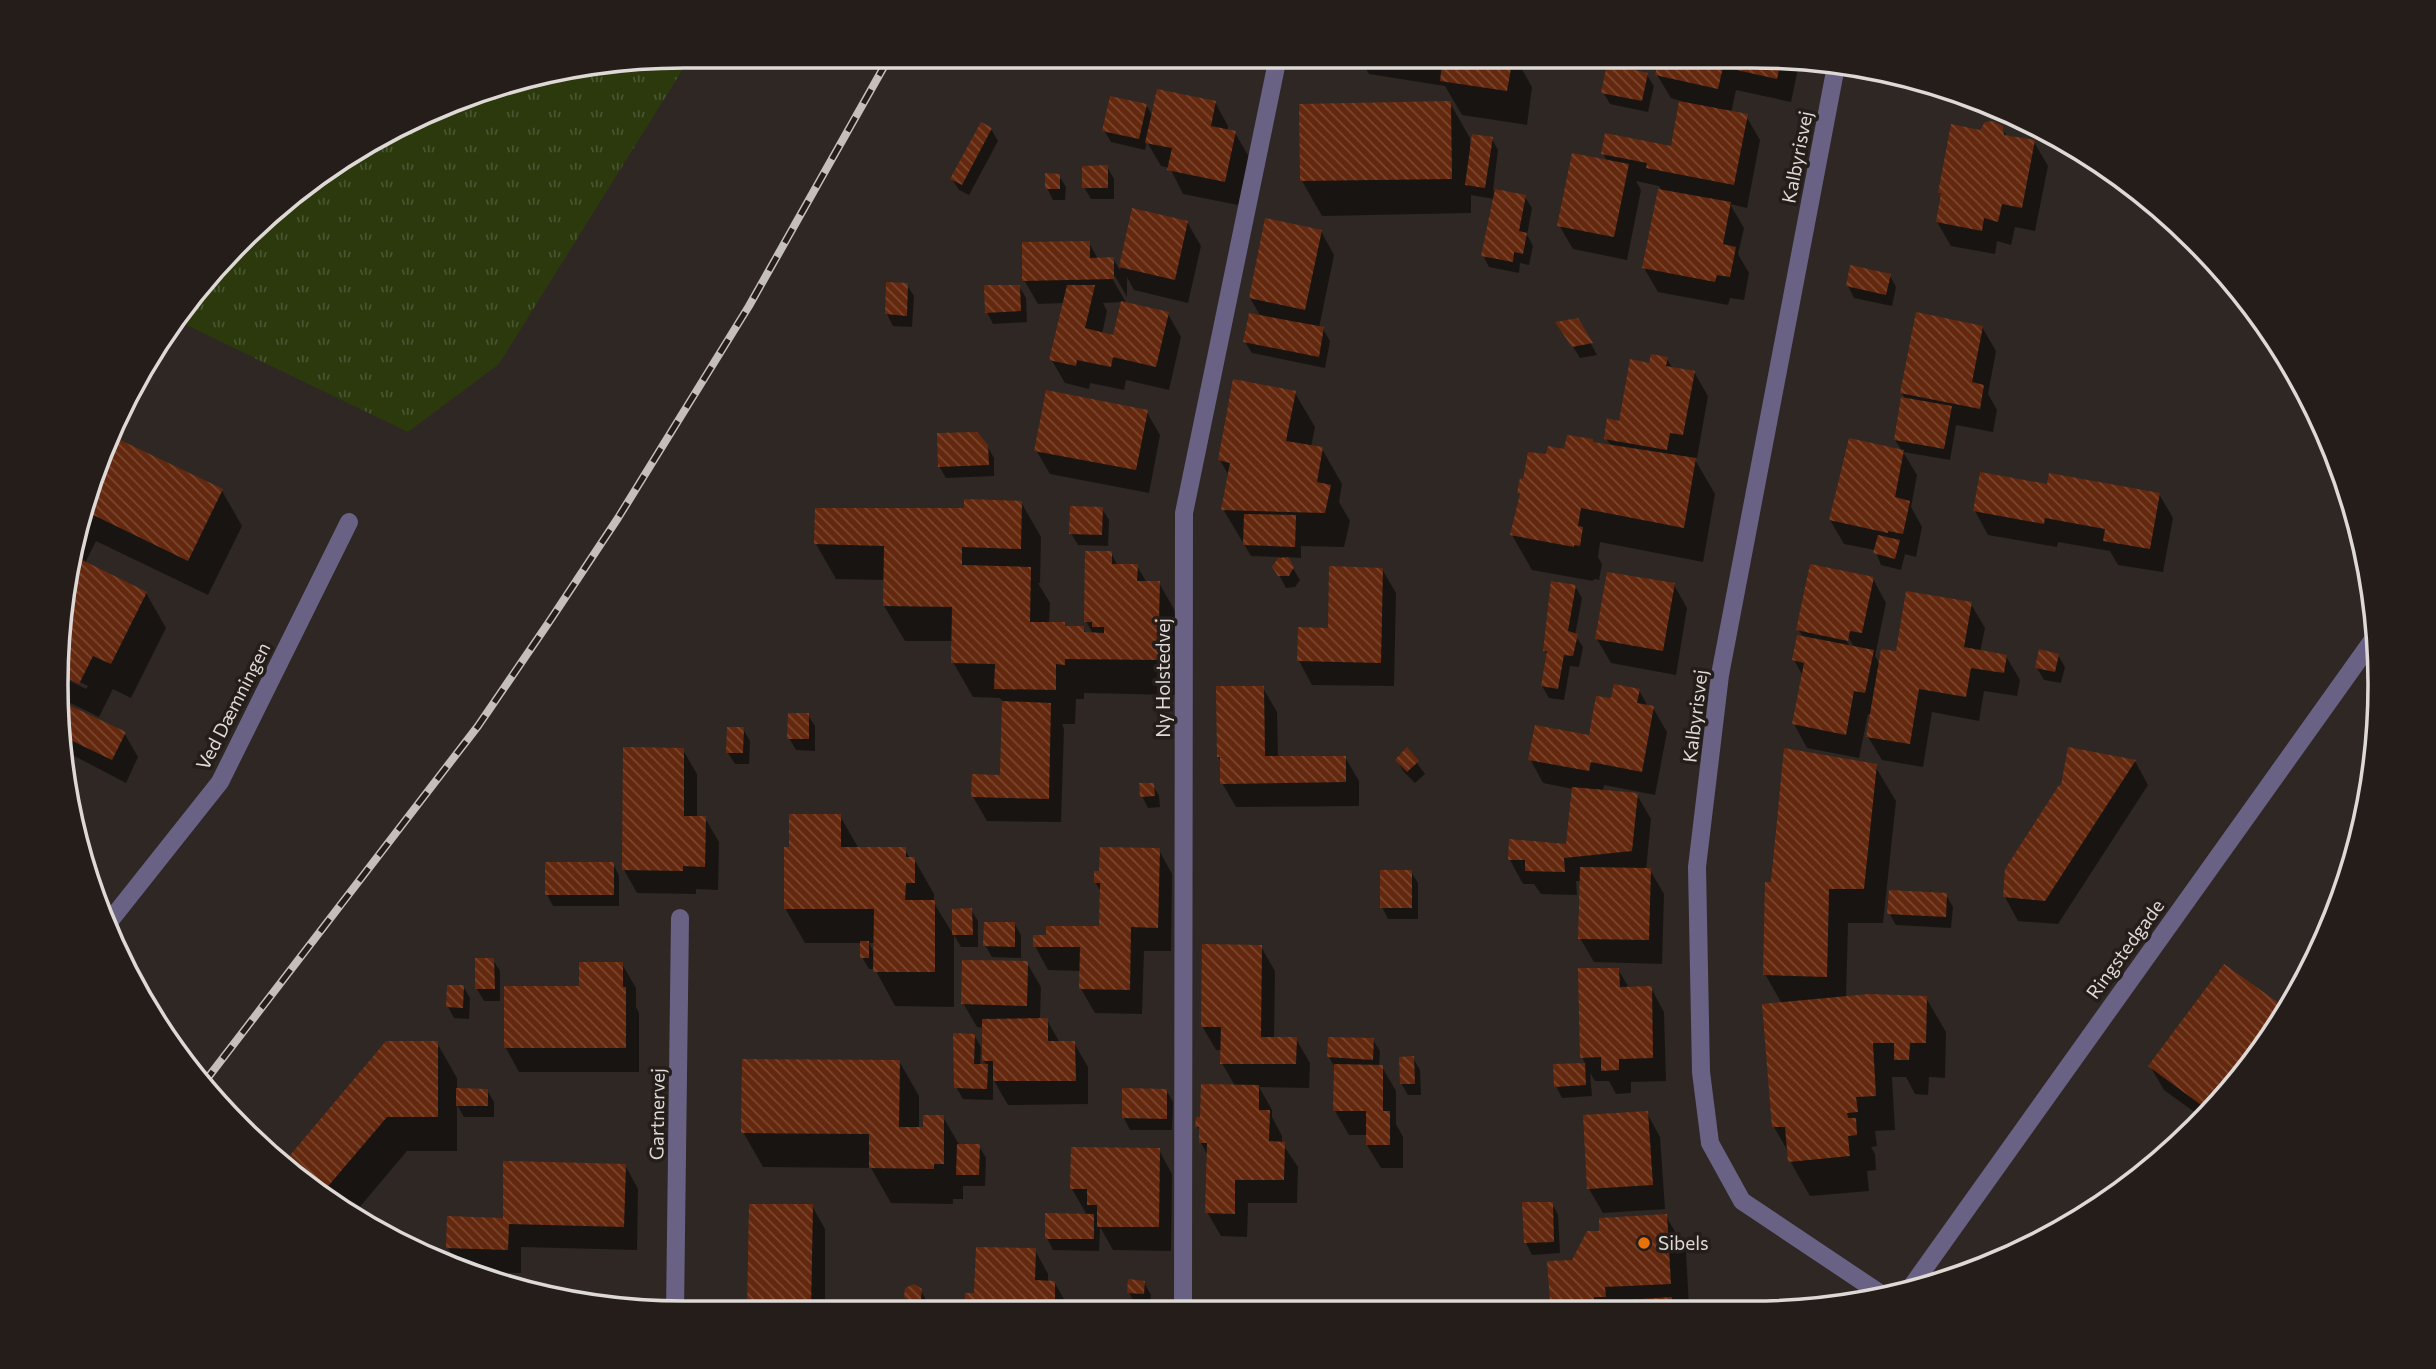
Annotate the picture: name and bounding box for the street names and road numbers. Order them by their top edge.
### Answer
street label: Kalbyrisvej [1776,109,1817,205]
street label: Ny Holstedvej [1151,618,1174,738]
street label: Ved Dæmningen [191,638,275,773]
street label: Kalbyrisvej [1677,668,1712,764]
street label: Ringstedgade [2081,895,2168,1003]
street label: Gartnervej [644,1068,669,1160]

